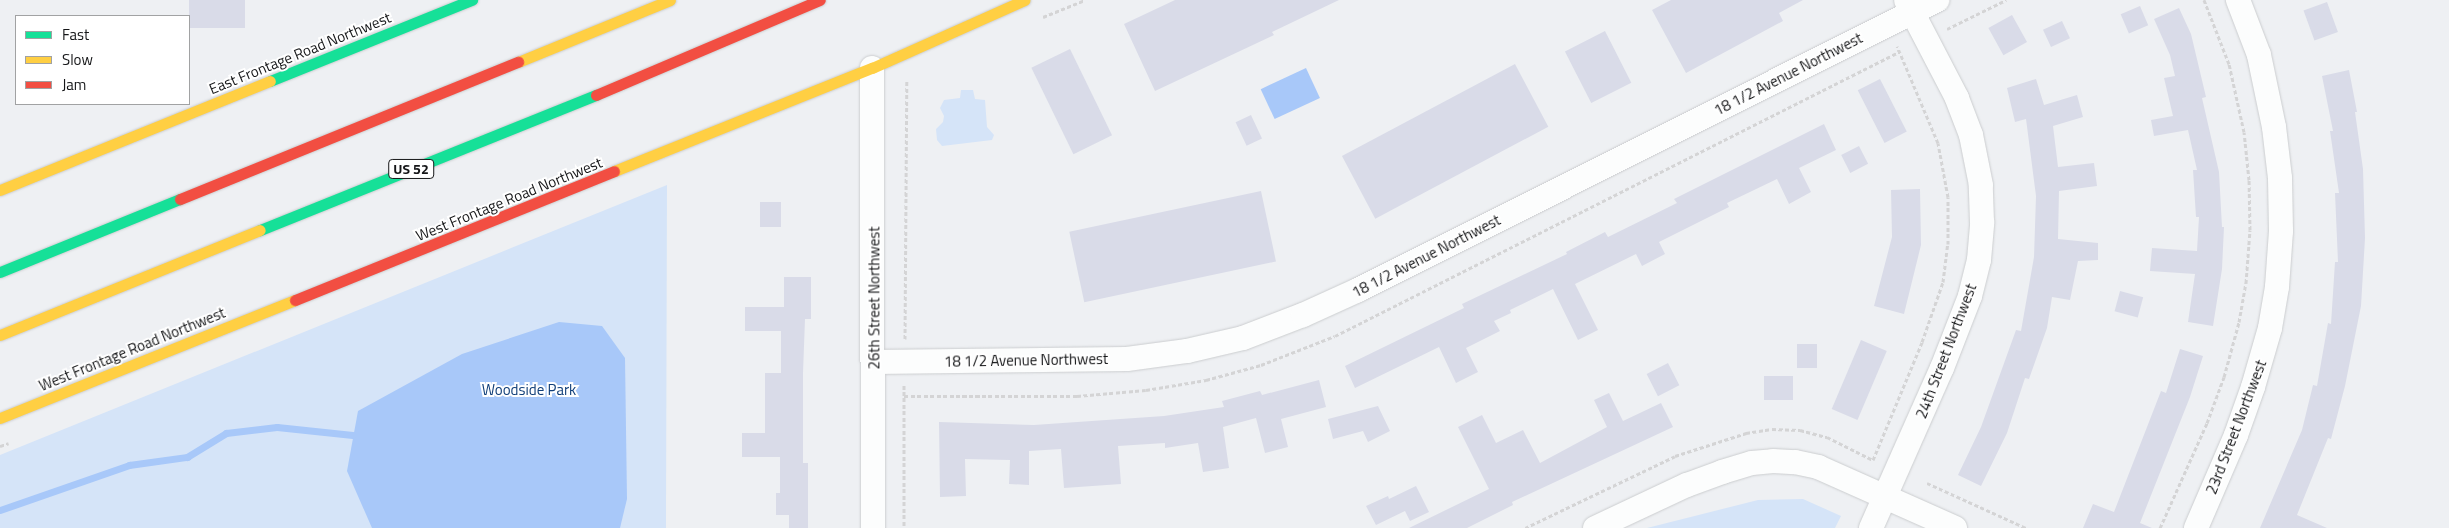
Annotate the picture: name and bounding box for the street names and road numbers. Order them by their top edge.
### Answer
street label: East Frontage Road Northwest [206,8,394,98]
street label: 18 1/2 Avenue Northwest [1711,29,1865,119]
street label: West Frontage Road Northwest [413,153,605,245]
road number: US 52 [387,157,435,180]
street label: 18 1/2 Avenue Northwest [1349,211,1503,301]
street label: 26th Street Northwest [865,227,883,369]
street label: 24th Street Northwest [1912,281,1980,421]
street label: West Frontage Road Northwest [36,303,228,395]
street label: 18 1/2 Avenue Northwest [944,350,1108,370]
street label: 23rd Street Northwest [2202,357,2270,497]

